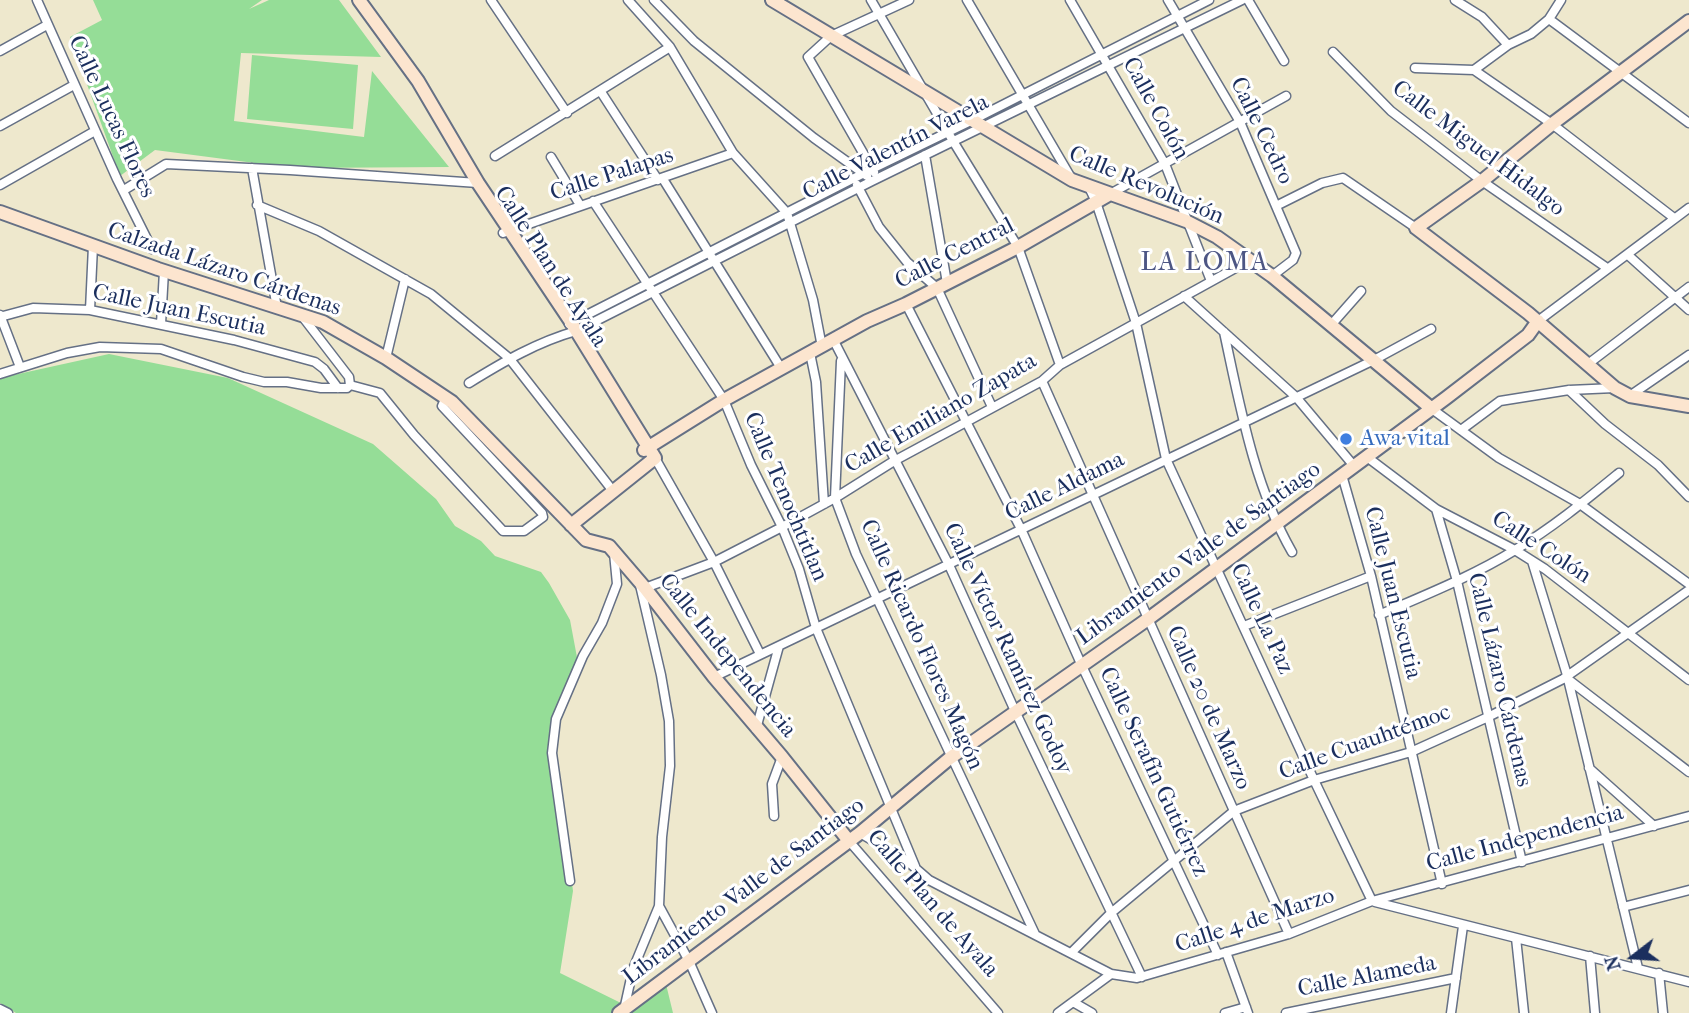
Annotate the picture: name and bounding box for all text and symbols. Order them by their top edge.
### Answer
street label: Calle Lucas Flores [61,32,161,202]
street label: Calle Colón [1116,53,1194,165]
street label: Calle Cedro [1223,73,1299,189]
street label: Calle Miguel Hidalgo [1386,75,1570,223]
street label: Calle Valentín Varela [798,89,994,207]
street label: Calle Revolución [1064,141,1228,231]
street label: Calle Palapas [547,142,677,208]
street label: Calle Plan de Ayala [488,181,612,353]
street label: Calle Central [891,212,1019,296]
street label: Calzada Lázaro Cárdenas [104,217,344,323]
district label: LA LOMA [1141,248,1269,280]
street label: Calle Juan Escutia [90,279,268,343]
street label: Calle Emiliano Zapata [840,348,1042,480]
street label: Calle Tenochtitlan [737,408,833,586]
place label: Awa vital [1360,425,1450,453]
marker: Awa vital [1338,431,1354,447]
street label: Calle Aldama [1001,446,1129,528]
street label: Libramiento Valle de Santiago [1072,456,1326,652]
street label: Calle Juan Escutia [1357,504,1427,682]
street label: Calle Colón [1486,506,1596,590]
street label: Calle Ricardo Flores Magón [853,516,989,774]
street label: Calle Víctor Ramírez Godoy [937,519,1077,779]
street label: Calle La Paz [1223,559,1299,679]
street label: Calle Independencia [652,568,802,744]
street label: Calle Lázaro Cárdenas [1461,570,1537,790]
street label: Calle 20 de Marzo [1159,622,1257,794]
street label: Calle Serafín Gutiérrez [1092,663,1214,881]
street label: Calle Cuauhtémoc [1276,699,1454,787]
street label: Libramiento Valle de Santiago [618,792,870,992]
street label: Calle Independencia [1423,799,1627,879]
street label: Calle Plan de Ayala [860,825,1004,983]
street label: Calle 4 de Marzo [1172,882,1338,960]
north arrow [1598,922,1668,992]
street label: Calle Alameda [1295,950,1439,1004]
text: N [1600,953,1626,973]

